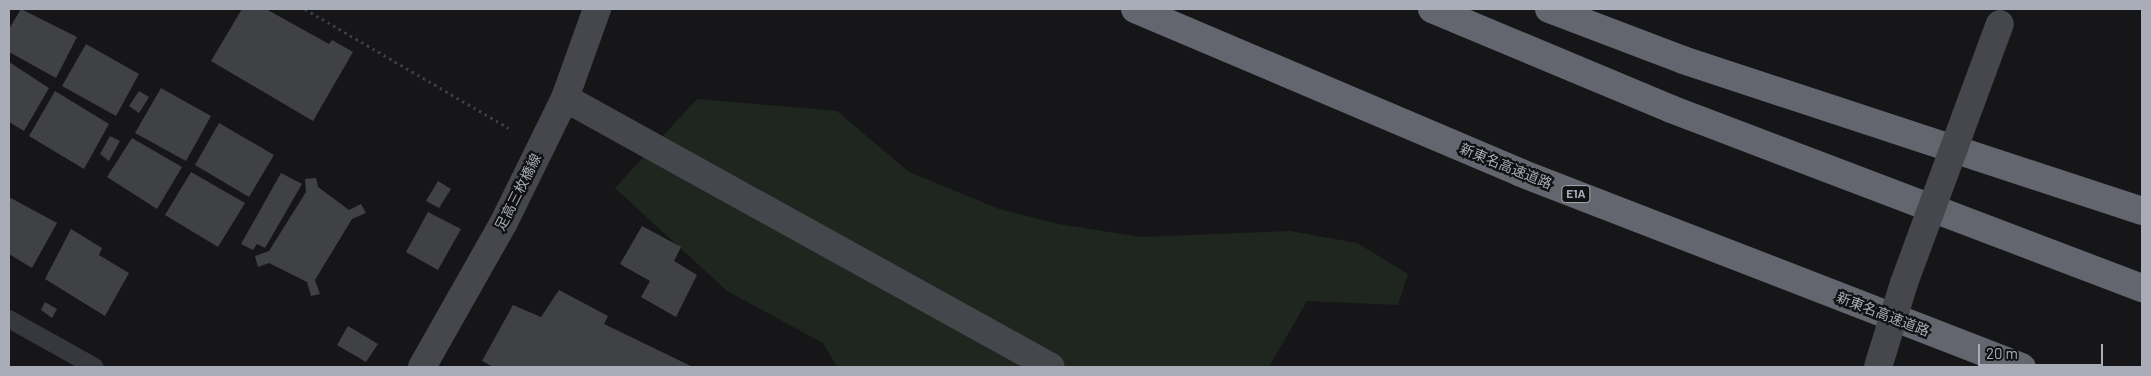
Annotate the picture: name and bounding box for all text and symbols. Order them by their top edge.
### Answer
street label: 新東名高速道路 [1457,140,1555,192]
street label: 足高三枚橋線 [491,151,545,233]
road number: E1A [1561,184,1591,203]
street label: 新東名高速道路 [1834,289,1932,339]
scale bar [1981,334,2106,366]
text: 20 m [1986,344,2018,362]

